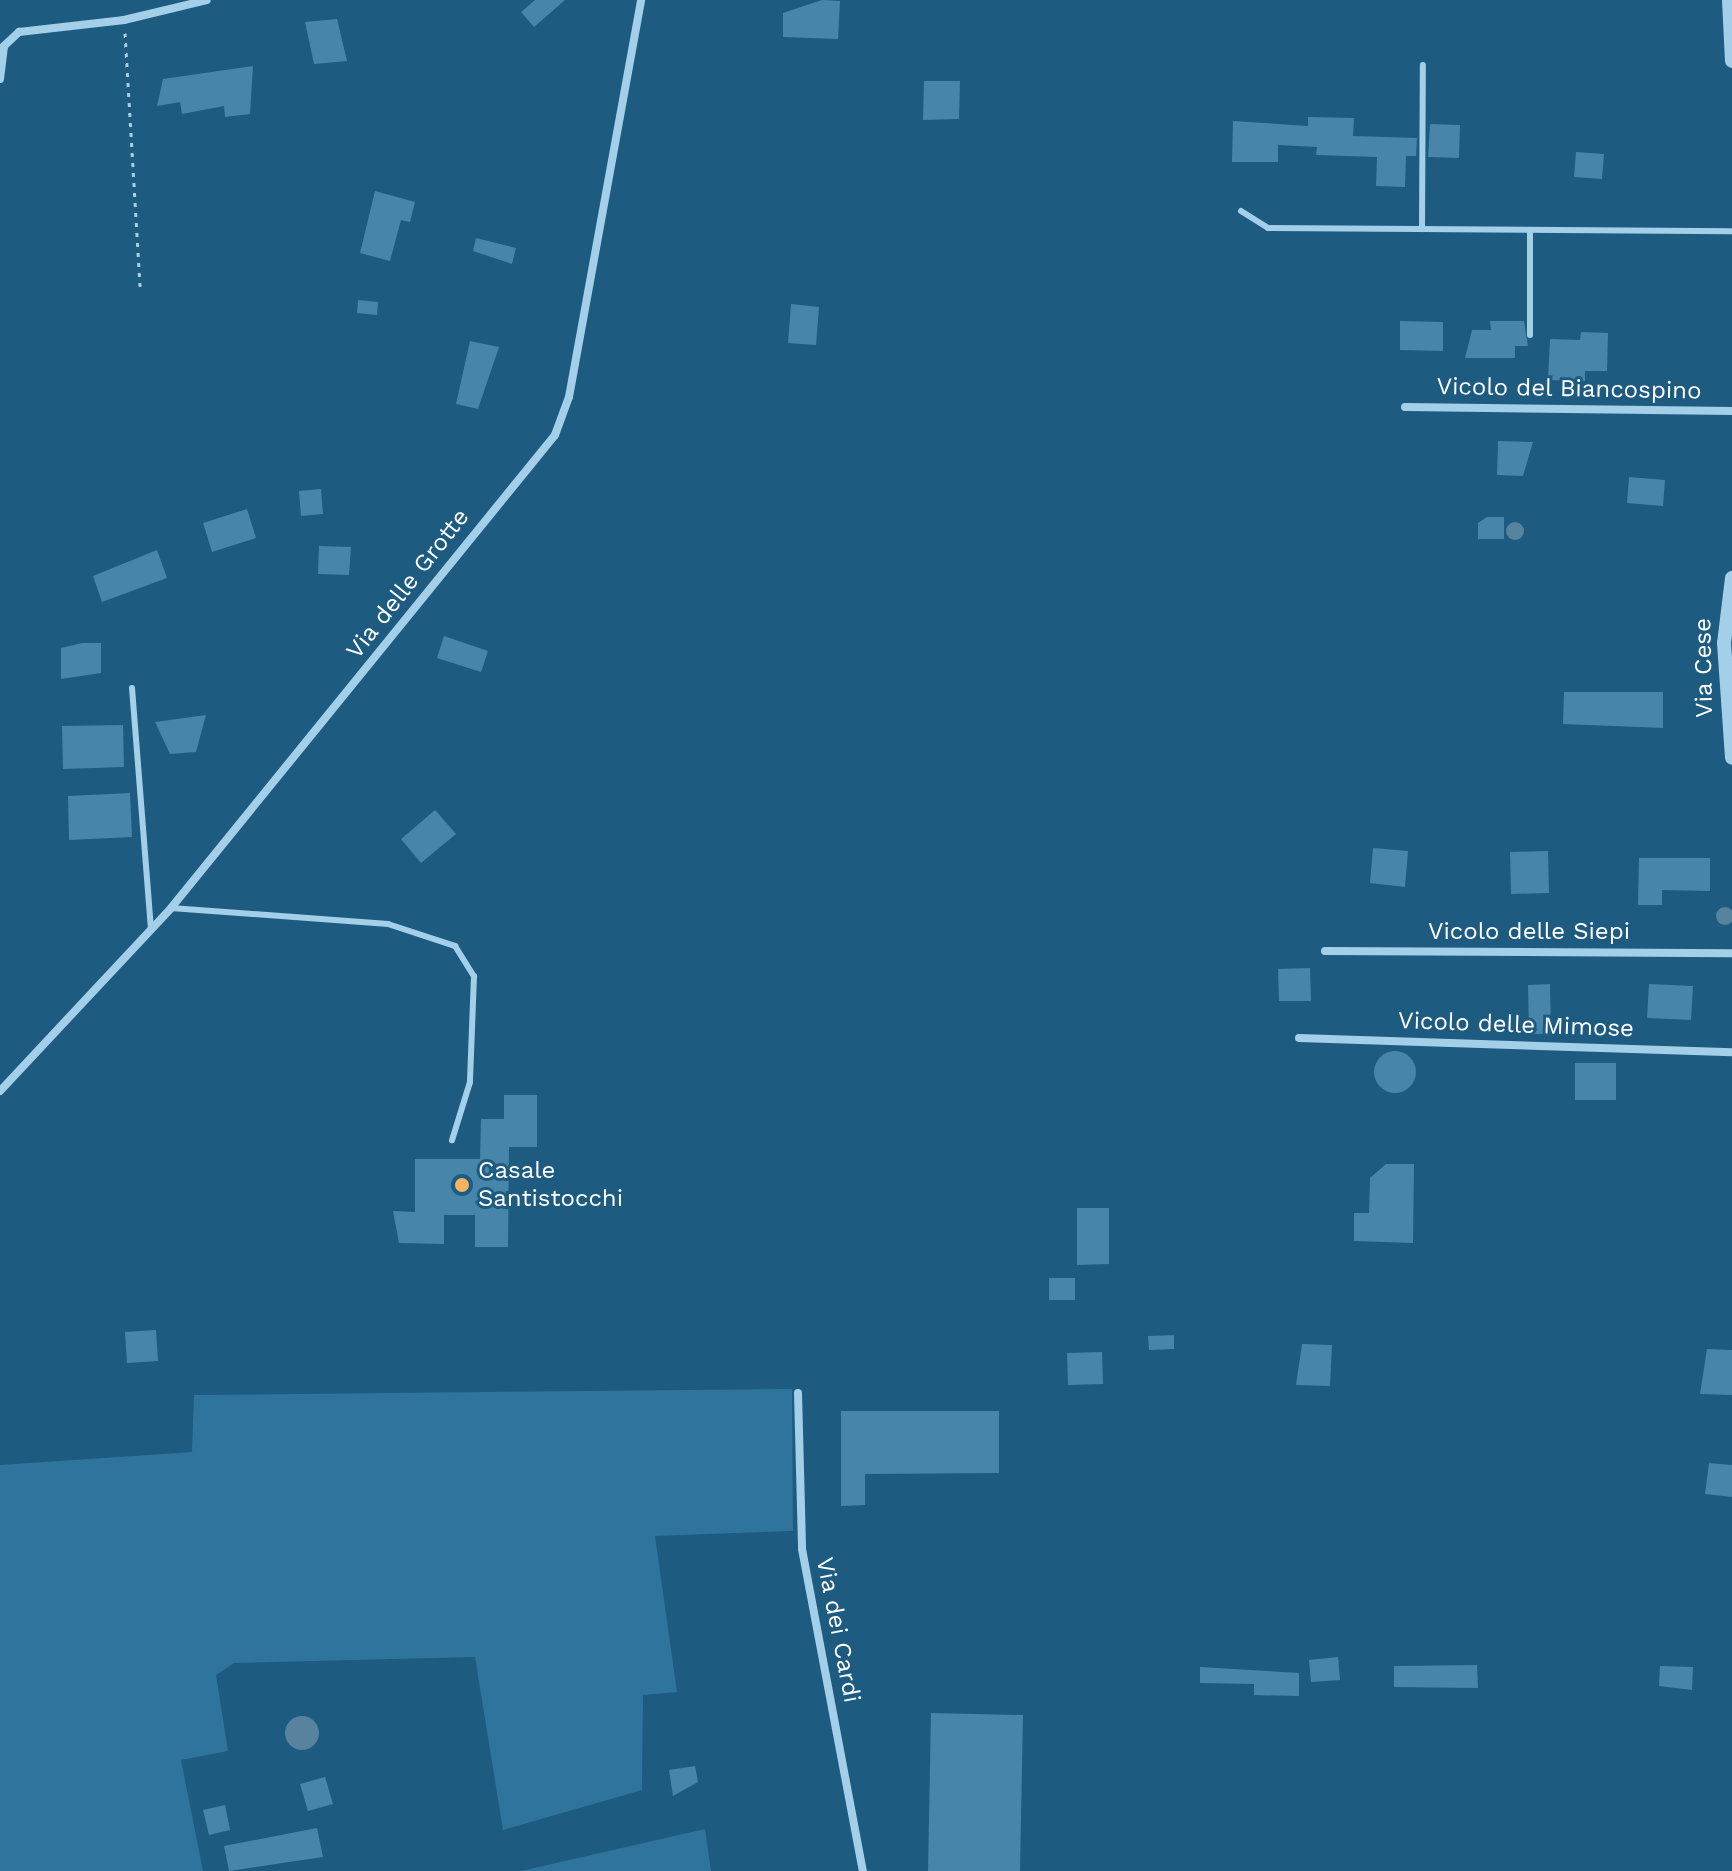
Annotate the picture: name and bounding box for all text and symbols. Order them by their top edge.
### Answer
street label: Vicolo del Biancospino [1436,372,1702,406]
street label: Via delle Grotte [340,503,476,665]
street label: Via Cese [1689,618,1719,718]
street label: Vicolo delle Siepi [1428,918,1630,946]
street label: Vicolo delle Mimose [1398,1006,1634,1044]
place label: Casale Santistocchi [478,1157,623,1213]
marker: Casale Santistocchi [453,1176,471,1194]
street label: Via dei Cardi [810,1555,866,1705]

